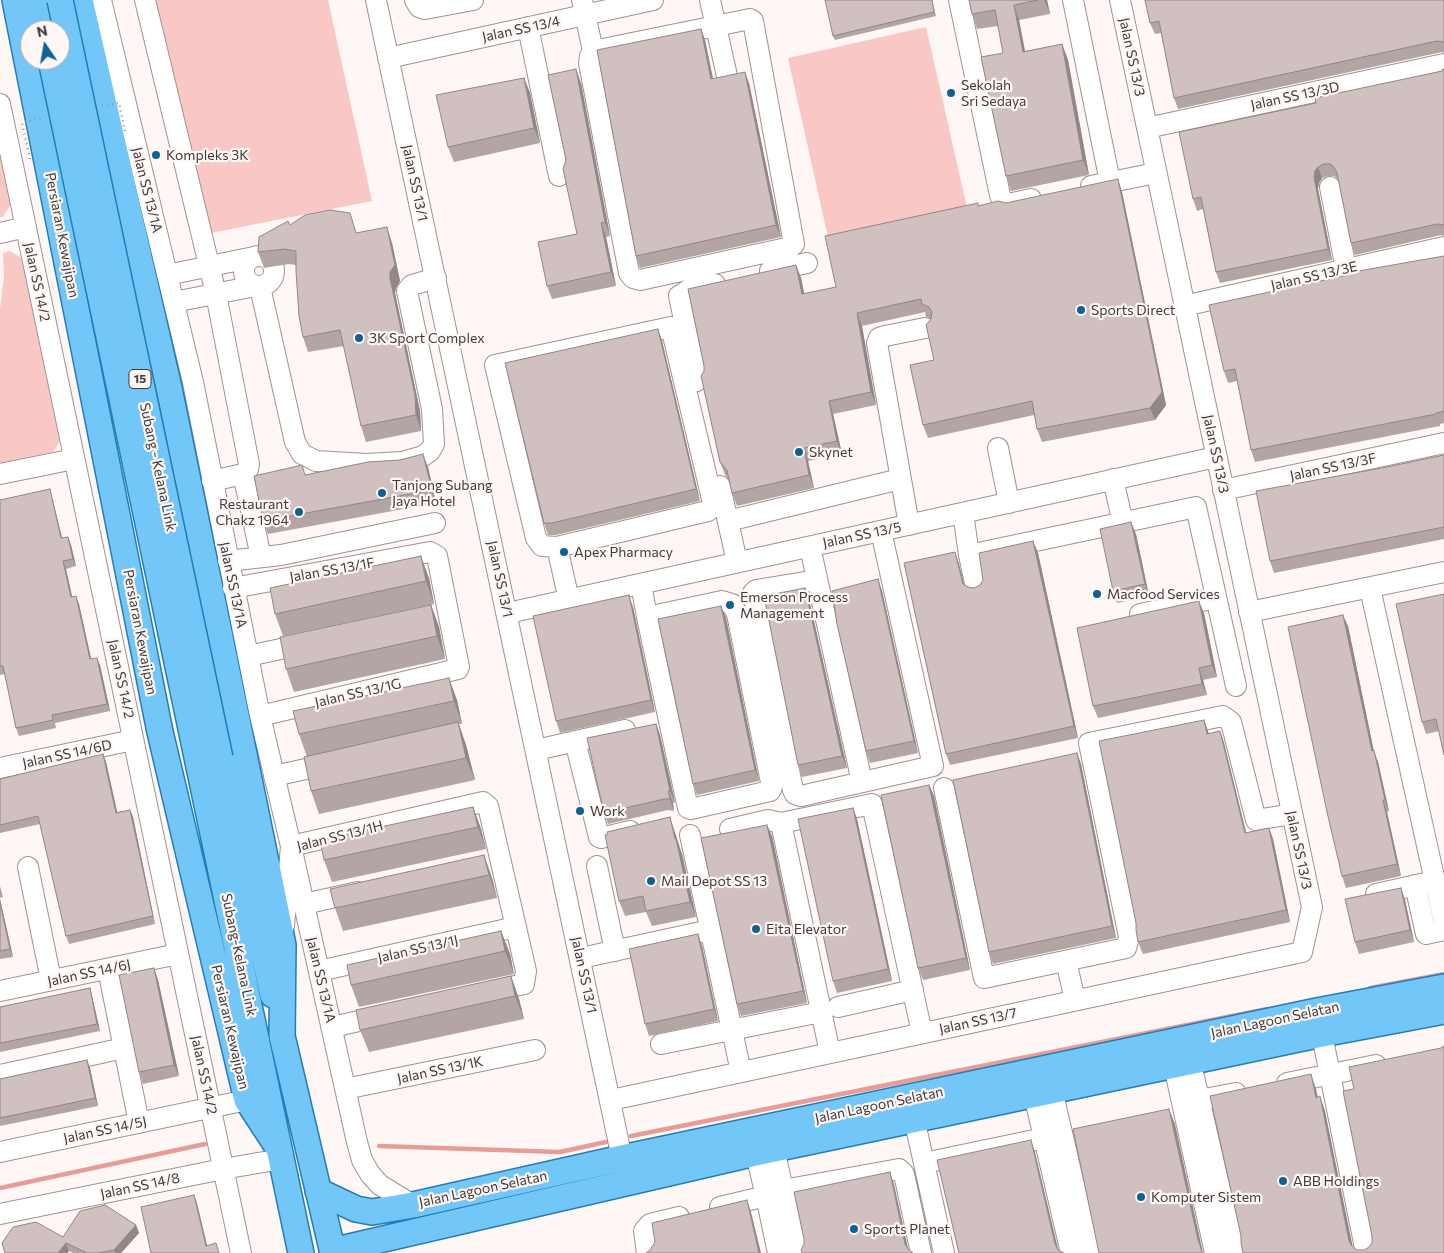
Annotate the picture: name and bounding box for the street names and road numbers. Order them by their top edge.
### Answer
street label: Jalan SS 13/4 [480,13,562,45]
street label: Jalan SS 13/3 [1115,16,1149,98]
street label: Jalan SS 13/3D [1249,78,1341,114]
street label: Jalan SS 13/1 [399,143,431,223]
street label: Jalan SS 13/1A [128,145,166,235]
street label: Persiaran Kewajipan [42,171,82,299]
street label: Jalan SS 14/2 [20,241,54,323]
street label: Jalan SS 13/3E [1269,258,1359,294]
road number: 15 [129,369,151,388]
street label: Subang - Kelana Link [136,401,180,533]
street label: Jalan SS 13/3 [1199,413,1233,495]
street label: Jalan SS 13/3F [1288,450,1378,484]
street label: Jalan SS 13/5 [821,518,903,552]
street label: Jalan SS 13/1 [484,539,516,619]
street label: Jalan SS 13/1A [216,540,250,630]
street label: Jalan SS 13/1F [288,554,376,586]
street label: Persiaran Kewajipan [120,568,160,696]
street label: Jalan SS 14/2 [104,638,138,720]
street label: Jalan SS 13/1G [313,675,403,711]
street label: Jalan SS 14/6D [21,736,113,772]
street label: Jalan SS 13/3 [1282,809,1316,891]
street label: Jalan SS 13/1H [295,817,385,855]
street label: Subang-Kelana Link [218,892,260,1018]
street label: Jalan SS 13/1J [376,932,460,966]
street label: Jalan SS 13/1A [303,935,339,1025]
street label: Jalan SS 13/1 [568,935,600,1015]
street label: Jalan SS 14/6J [46,956,132,990]
street label: Persiaran Kewajipan [207,963,253,1091]
street label: Jalan Lagoon Selatan [1209,998,1341,1042]
street label: Jalan SS 13/7 [937,1005,1019,1037]
street label: Jalan SS 14/2 [187,1034,221,1116]
street label: Jalan SS 13/1K [396,1053,484,1087]
street label: Jalan Lagoon Selatan [813,1083,945,1127]
street label: Jalan SS 14/5J [62,1113,148,1147]
street label: Jalan Lagoon Selatan [417,1167,549,1211]
street label: Jalan SS 14/8 [99,1169,181,1203]

